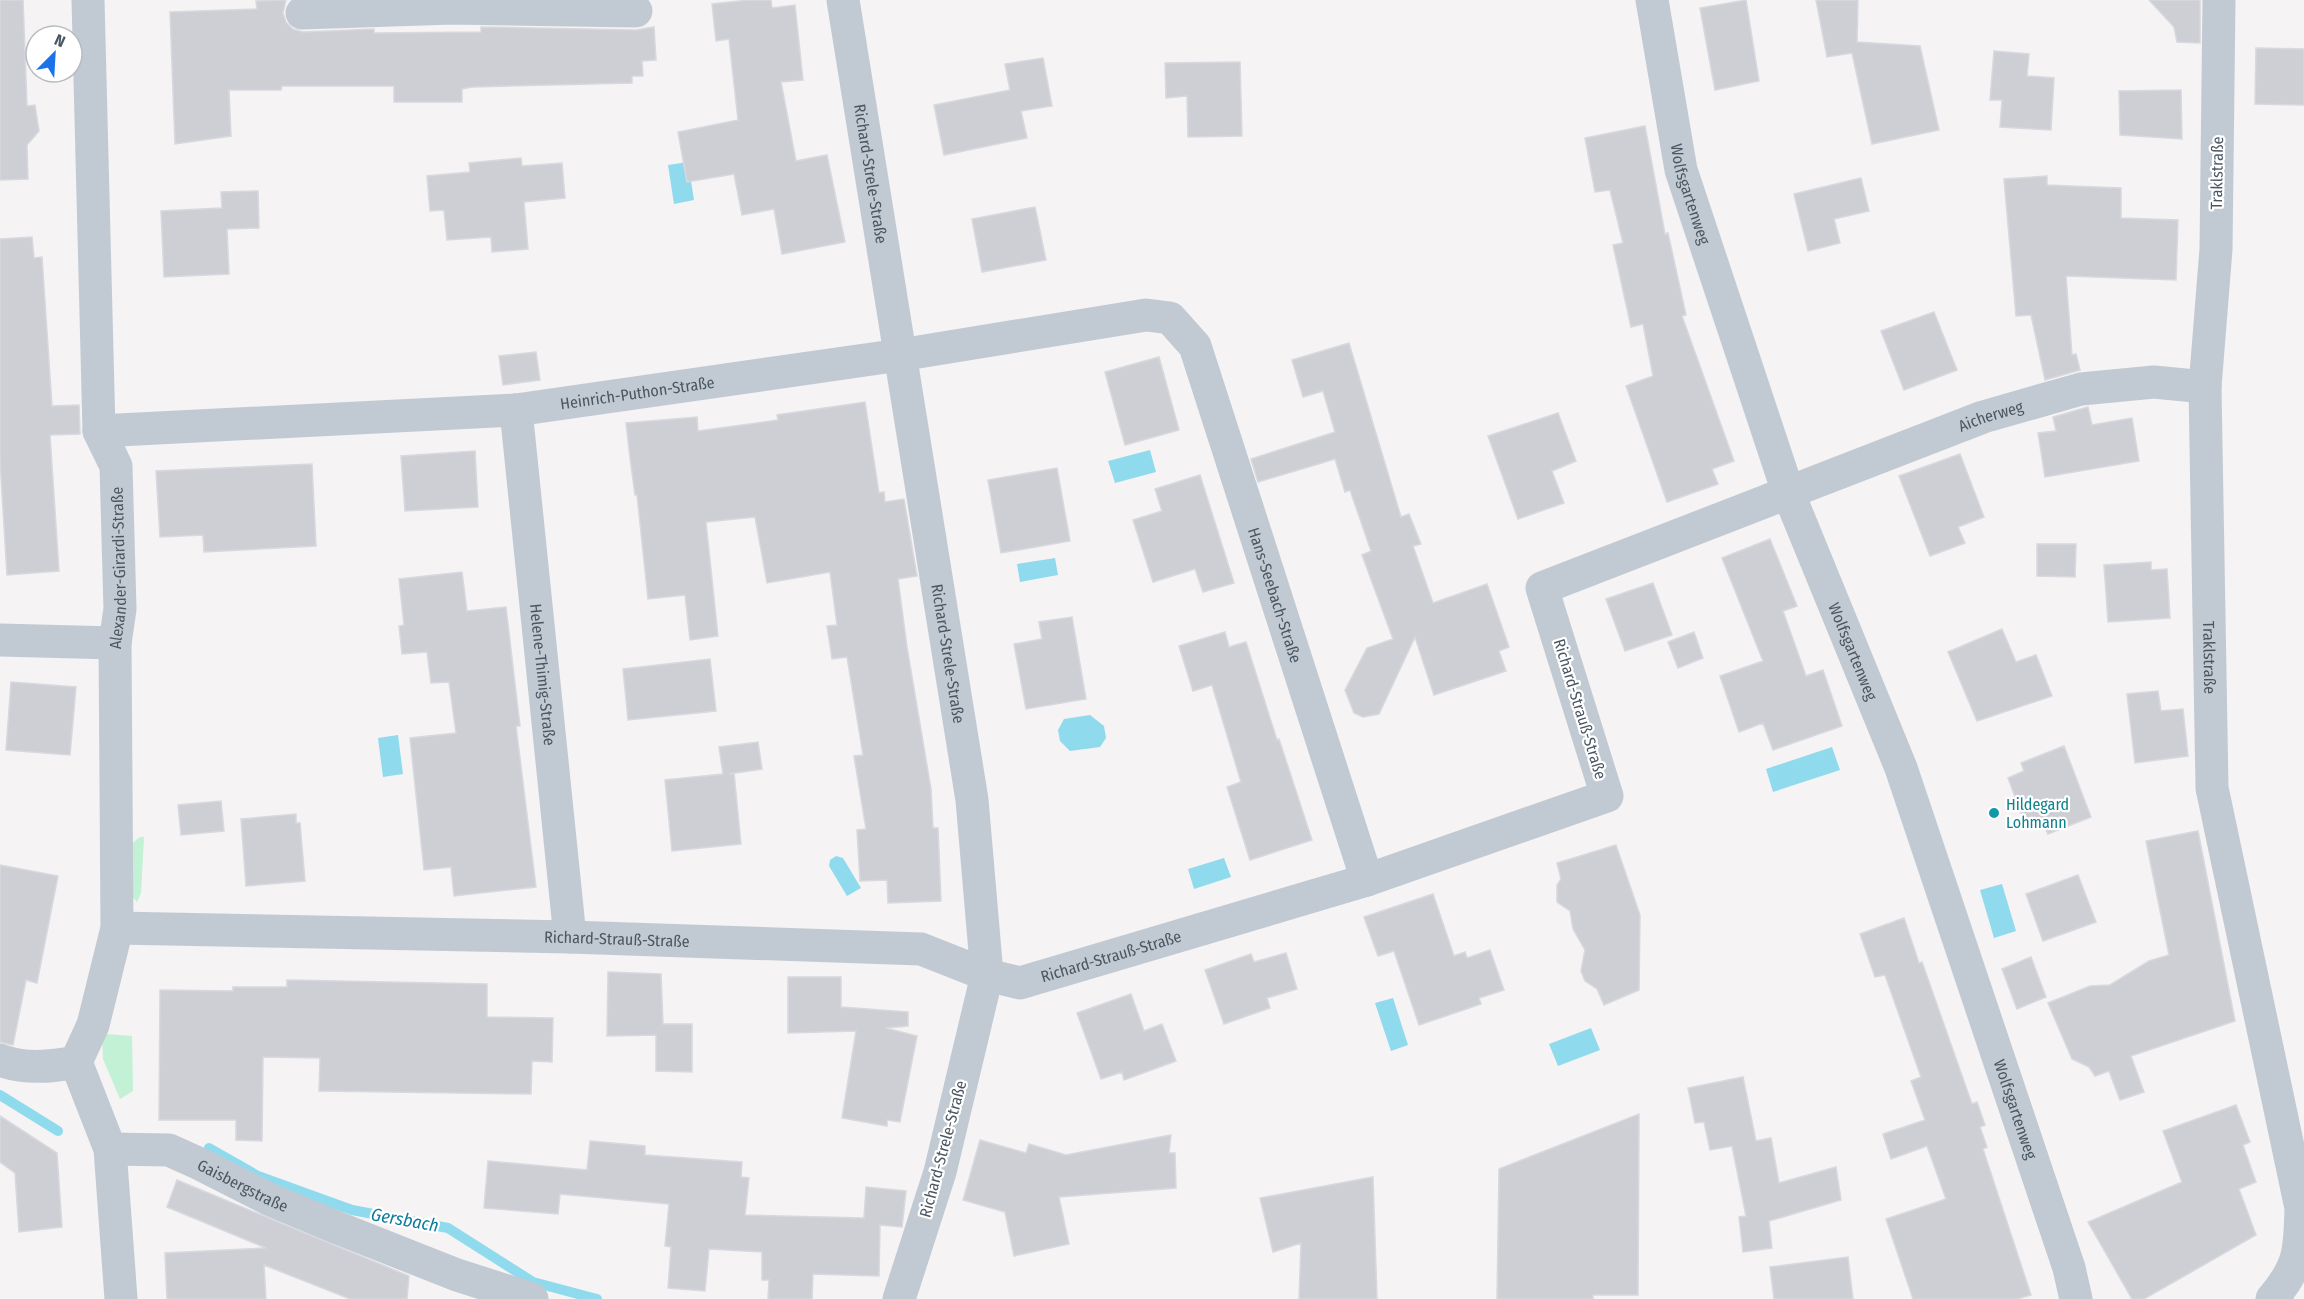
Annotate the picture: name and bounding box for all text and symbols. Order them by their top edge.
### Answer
north arrow [24,24,84,84]
text: N [52,30,68,51]
street label: Richard-Strele-Straße [850,103,892,245]
street label: Traklstraße [2207,136,2227,210]
street label: Wolfsgartenweg [1667,142,1715,247]
street label: Heinrich-Puthon-Straße [559,372,716,413]
street label: Aicherweg [1955,396,2026,435]
street label: Alexander-Girardi-Straße [105,486,130,649]
street label: Hans-Seebach-Straße [1245,525,1306,665]
street label: Richard-Strele-Straße [928,582,969,725]
street label: Wolfsgartenweg [1825,600,1882,704]
street label: Helene-Thimig-Straße [526,603,560,747]
street label: Traklstraße [2200,621,2220,694]
street label: Richard-Strauß-Straße [1550,637,1610,781]
place label: Hildegard Lohmann [2006,795,2069,832]
marker: Hildegard Lohmann [1987,806,2001,820]
street label: Richard-Strauß-Straße [1038,926,1183,986]
street label: Richard-Strauß-Straße [544,927,690,951]
street label: Wolfsgartenweg [1990,1057,2041,1162]
street label: Richard-Strele-Straße [916,1078,970,1220]
street label: Gaisbergstraße [195,1155,291,1216]
water label: Gersbach [369,1203,441,1237]

